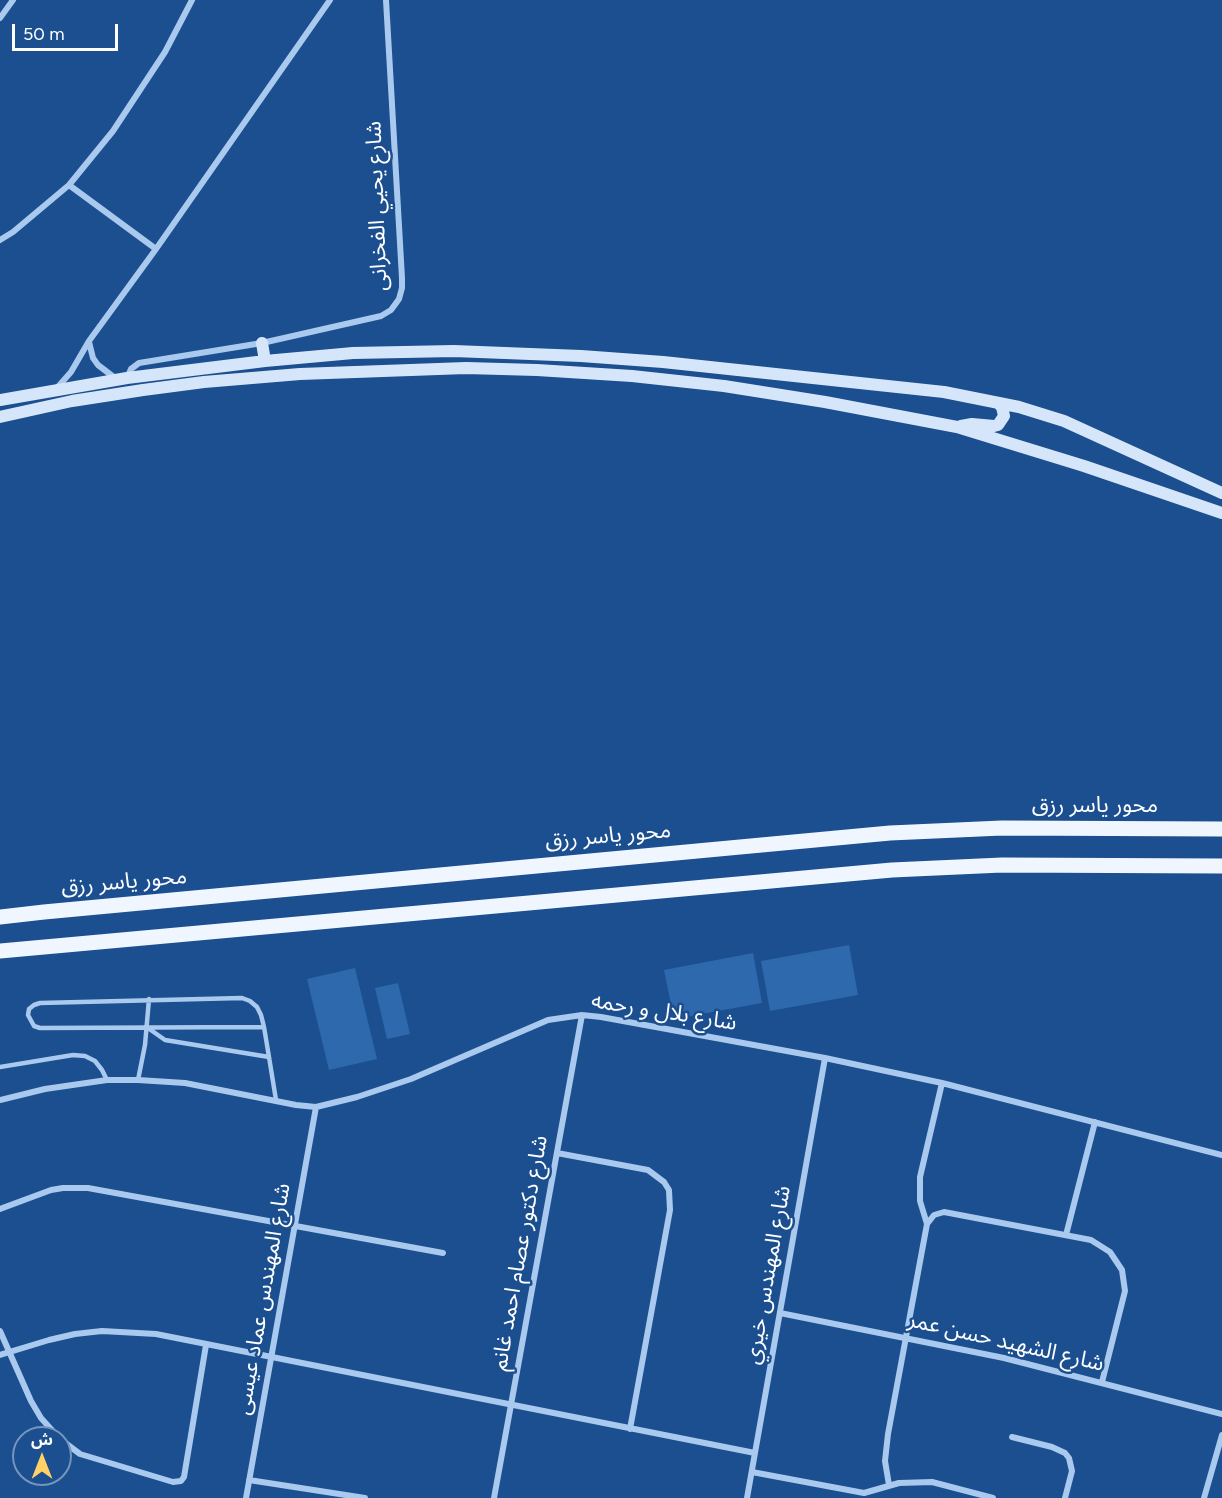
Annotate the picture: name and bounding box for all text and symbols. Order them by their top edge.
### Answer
scale bar [15,12,122,50]
text: 50 m [23,23,65,45]
street label: شارع يحيي الفخرانى [361,121,393,291]
street label: محور ياسر رزق [1032,793,1158,819]
street label: محور ياسر رزق [544,817,672,855]
street label: محور ياسر رزق [60,863,188,901]
street label: شارع بلال و رحمه [589,987,739,1037]
street label: شارع دكتور عصام احمد غانم [486,1133,554,1373]
street label: شارع المهندس عماد عيسى [230,1181,296,1417]
street label: شارع المهندس خيري [739,1184,797,1366]
street label: شارع الشهيد حسن عمر [906,1307,1106,1377]
north arrow [12,1426,72,1486]
text: ش [31,1430,53,1449]

